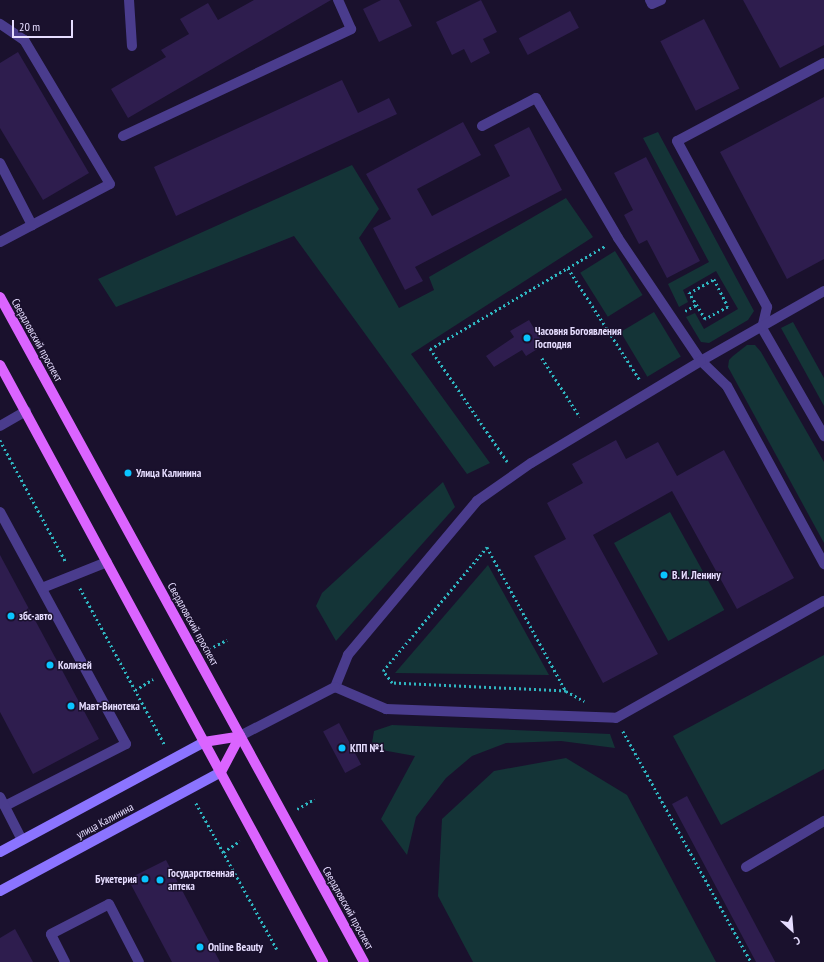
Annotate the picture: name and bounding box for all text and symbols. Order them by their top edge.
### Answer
scale bar [14,12,75,38]
text: 20 m [19,19,40,34]
street label: Свердловский проспект [9,296,65,384]
place label: Часовня Богоявления Господня [535,325,622,351]
marker: Часовня Богоявления Господня [522,333,532,343]
place label: Улица Калинина [136,466,201,480]
marker: Улица Калинина [123,468,133,478]
place label: В. И. Ленину [672,568,722,582]
marker: В. И. Ленину [659,570,669,580]
street label: Свердловский проспект [165,580,221,668]
place label: збс-авто [19,609,52,623]
marker: збс-авто [6,611,16,621]
place label: Колизей [58,658,92,672]
marker: Колизей [45,660,55,670]
place label: Мавт-Винотека [79,699,140,713]
marker: Мавт-Винотека [66,701,76,711]
place label: КПП №1 [350,741,384,755]
marker: КПП №1 [337,743,347,753]
street label: улица Калинина [74,800,136,842]
street label: Свердловский проспект [320,864,376,952]
place label: Государственная аптека [168,867,234,893]
place label: Букетерия [95,872,137,886]
marker: Букетерия [140,874,150,884]
marker: Государственная аптека [155,875,165,885]
north arrow [772,910,812,950]
text: С [792,933,803,948]
place label: Online Beauty [208,940,263,954]
marker: Online Beauty [195,942,205,952]

